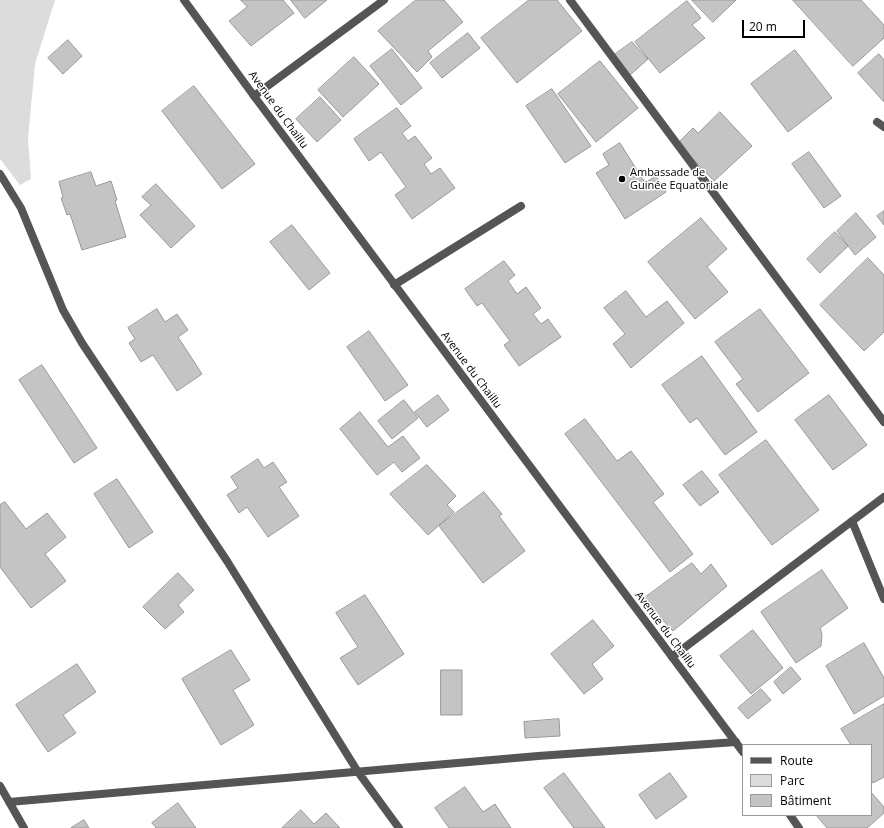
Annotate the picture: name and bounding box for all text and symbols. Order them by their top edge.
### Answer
scale bar [744,12,807,38]
text: 20 m [749,18,777,35]
street label: Avenue du Chaillu [246,69,310,151]
place label: Ambassade de Guinée Equatoriale [630,166,728,192]
marker: Ambassade de Guinée Equatoriale [617,174,627,184]
street label: Avenue du Chaillu [438,329,504,411]
street label: Avenue du Chaillu [632,589,698,671]
legend [742,744,872,816]
text: Route [780,752,813,769]
text: Parc [780,772,805,789]
text: Bâtiment [780,792,831,809]

